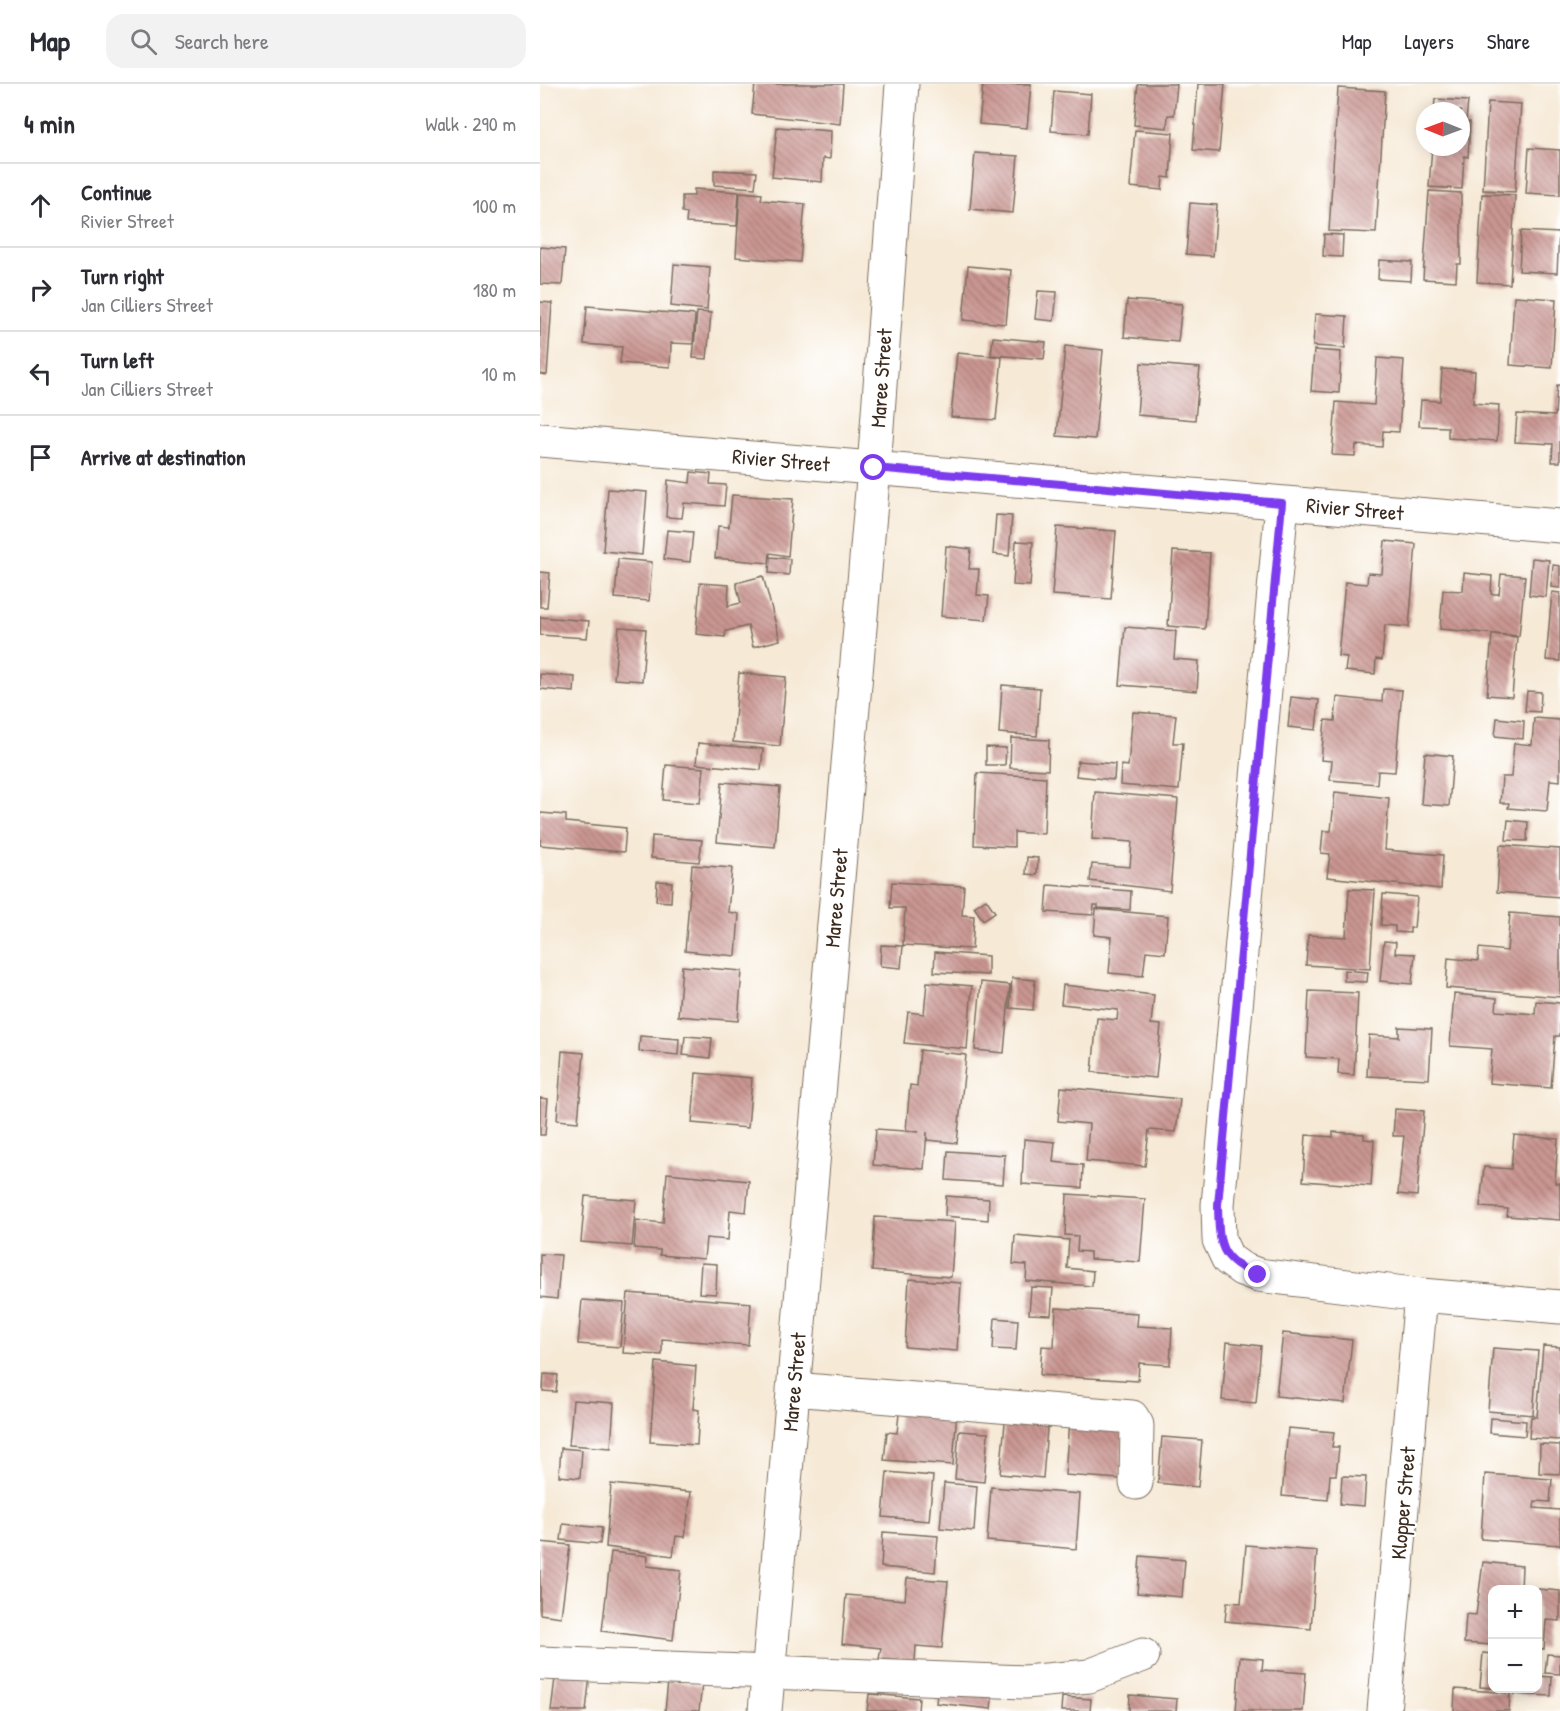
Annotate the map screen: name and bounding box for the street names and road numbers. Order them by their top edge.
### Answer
street label: Maree Street [863,327,899,429]
street label: Rivier Street [731,441,832,479]
street label: Rivier Street [1305,490,1406,528]
street label: Maree Street [817,847,855,949]
street label: Maree Street [775,1331,813,1433]
street label: Klopper Street [1384,1445,1422,1561]

